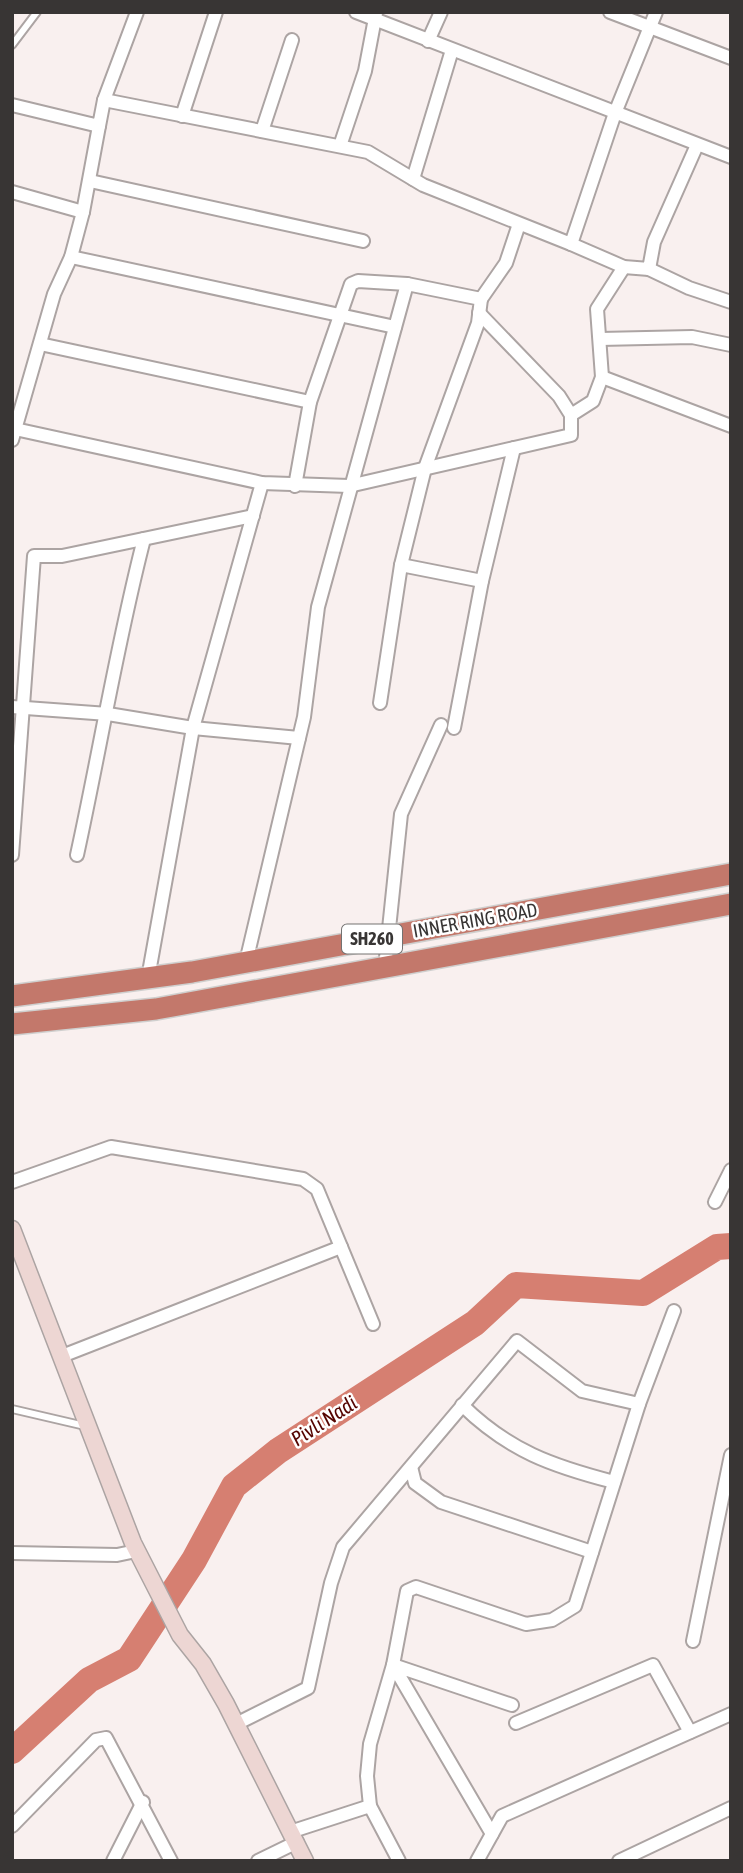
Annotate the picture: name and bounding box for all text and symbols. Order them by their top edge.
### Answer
street label: INNER RING ROAD [411,898,539,942]
road number: SH260 [342,924,402,954]
water label: Pivli Nadi [286,1390,361,1450]

